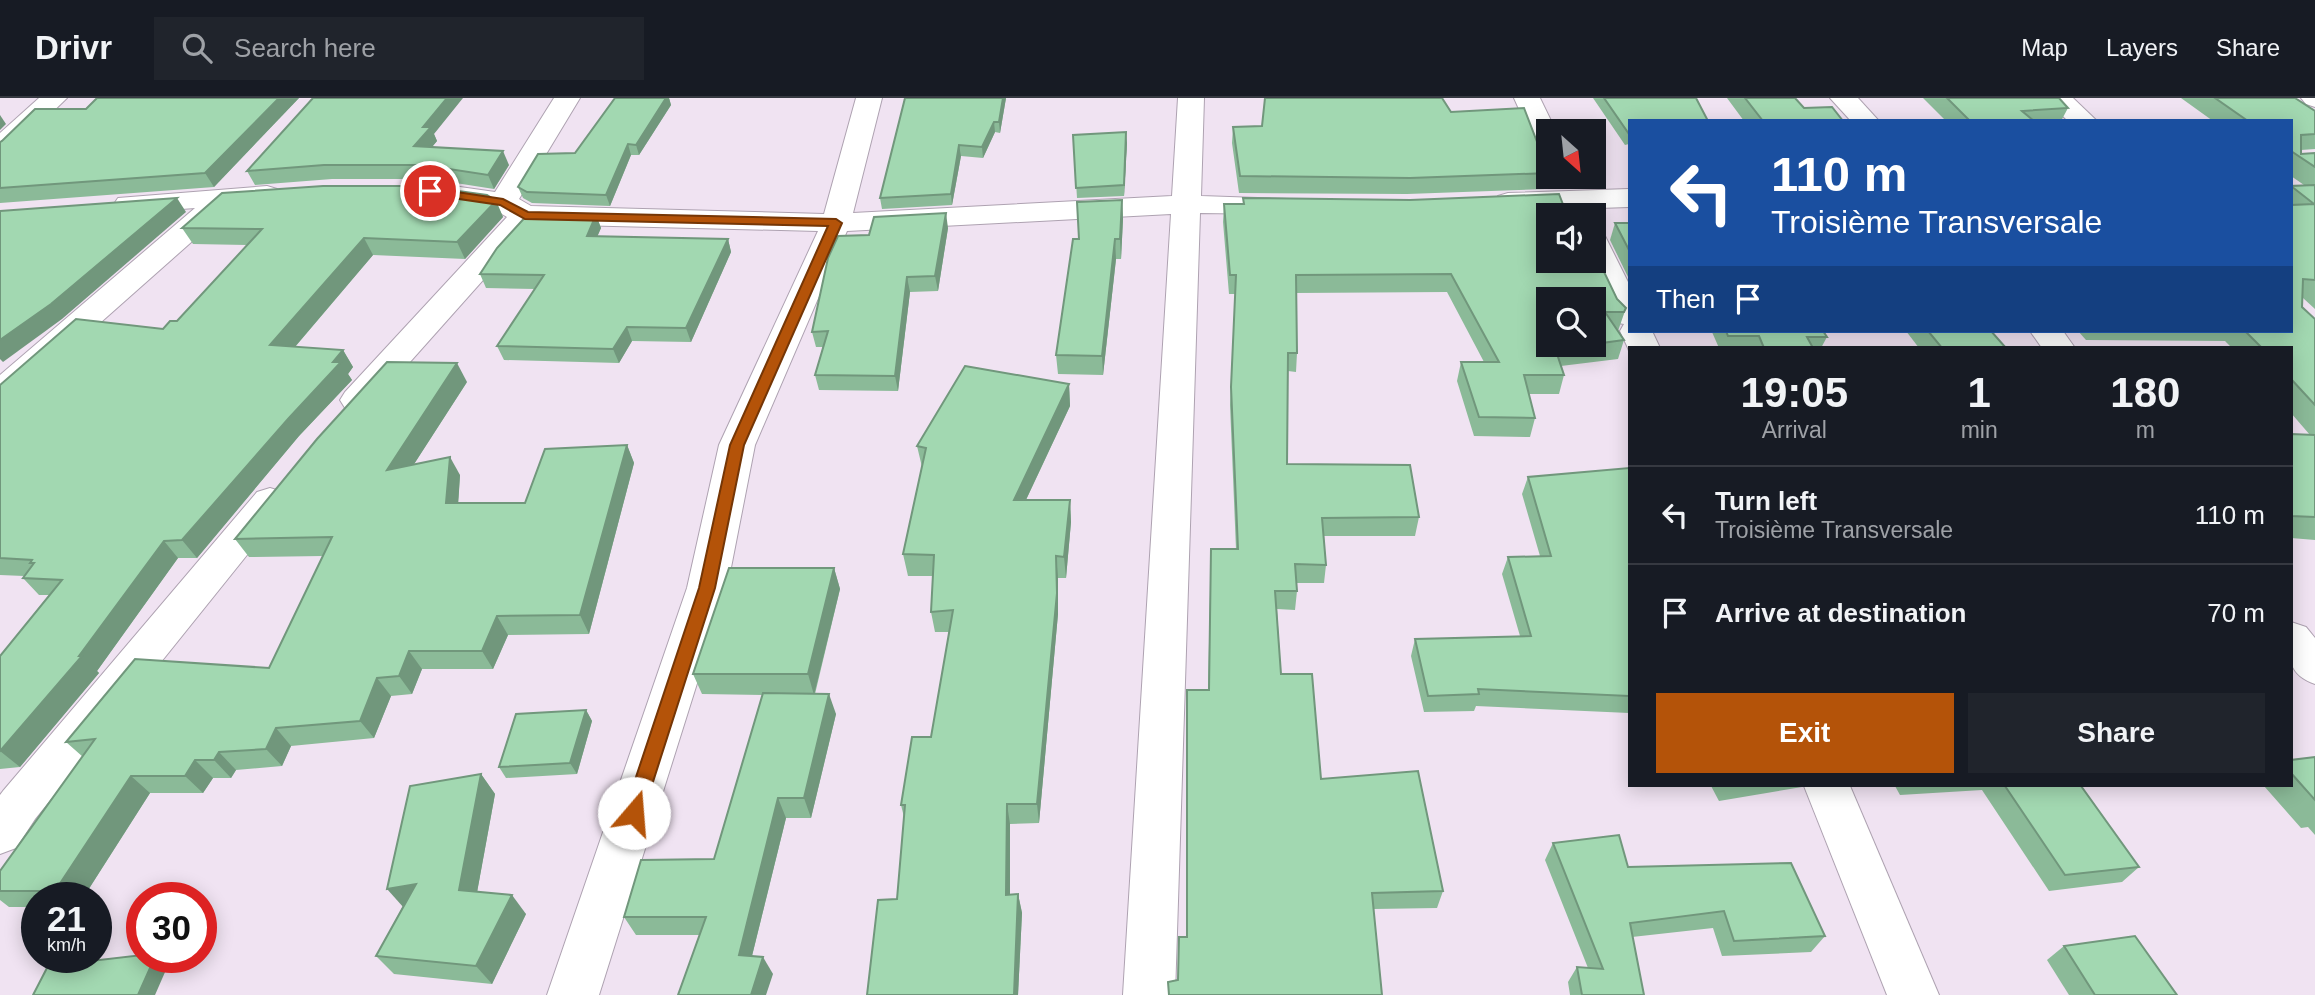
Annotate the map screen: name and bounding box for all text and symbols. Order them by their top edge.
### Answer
search box [154,17,644,80]
text: Drivr [35,29,112,66]
icon: search [178,29,216,67]
text: Search here [234,33,376,63]
text: Map [2021,34,2068,61]
text: Layers [2106,34,2178,61]
text: Share [2216,34,2280,61]
north arrow [1536,119,1606,189]
map controls [1536,119,1606,357]
icon: left [1656,147,1747,238]
text: 110 m [1771,147,1907,201]
pin [400,161,460,221]
icon: arrive [411,172,449,210]
button: sound [1536,203,1606,273]
text: Troisième Transversale [1771,204,2102,240]
icon: arrive [1729,280,1767,318]
text: Then [1656,284,1715,314]
button: search [1536,287,1606,357]
text: 19:05 [1741,369,1848,416]
text: 1 [1967,369,1991,416]
text: 180 [2110,369,2180,416]
text: Arrival [1762,417,1827,443]
text: min [1961,417,1998,443]
text: m [2136,417,2155,443]
text: Turn left [1715,486,1817,516]
icon: left [1656,496,1694,534]
text: 110 m [2195,500,2265,530]
text: Troisième Transversale [1715,517,1953,543]
icon: arrive [1656,594,1694,632]
text: Arrive at destination [1715,598,1966,628]
text: 70 m [2207,598,2265,628]
button: Exit [1656,693,1954,773]
button: Share [1968,693,2265,773]
position arrow [597,776,671,850]
speed limit sign: 30 [126,882,217,973]
text: 21 [47,899,86,938]
text: km/h [47,935,86,955]

